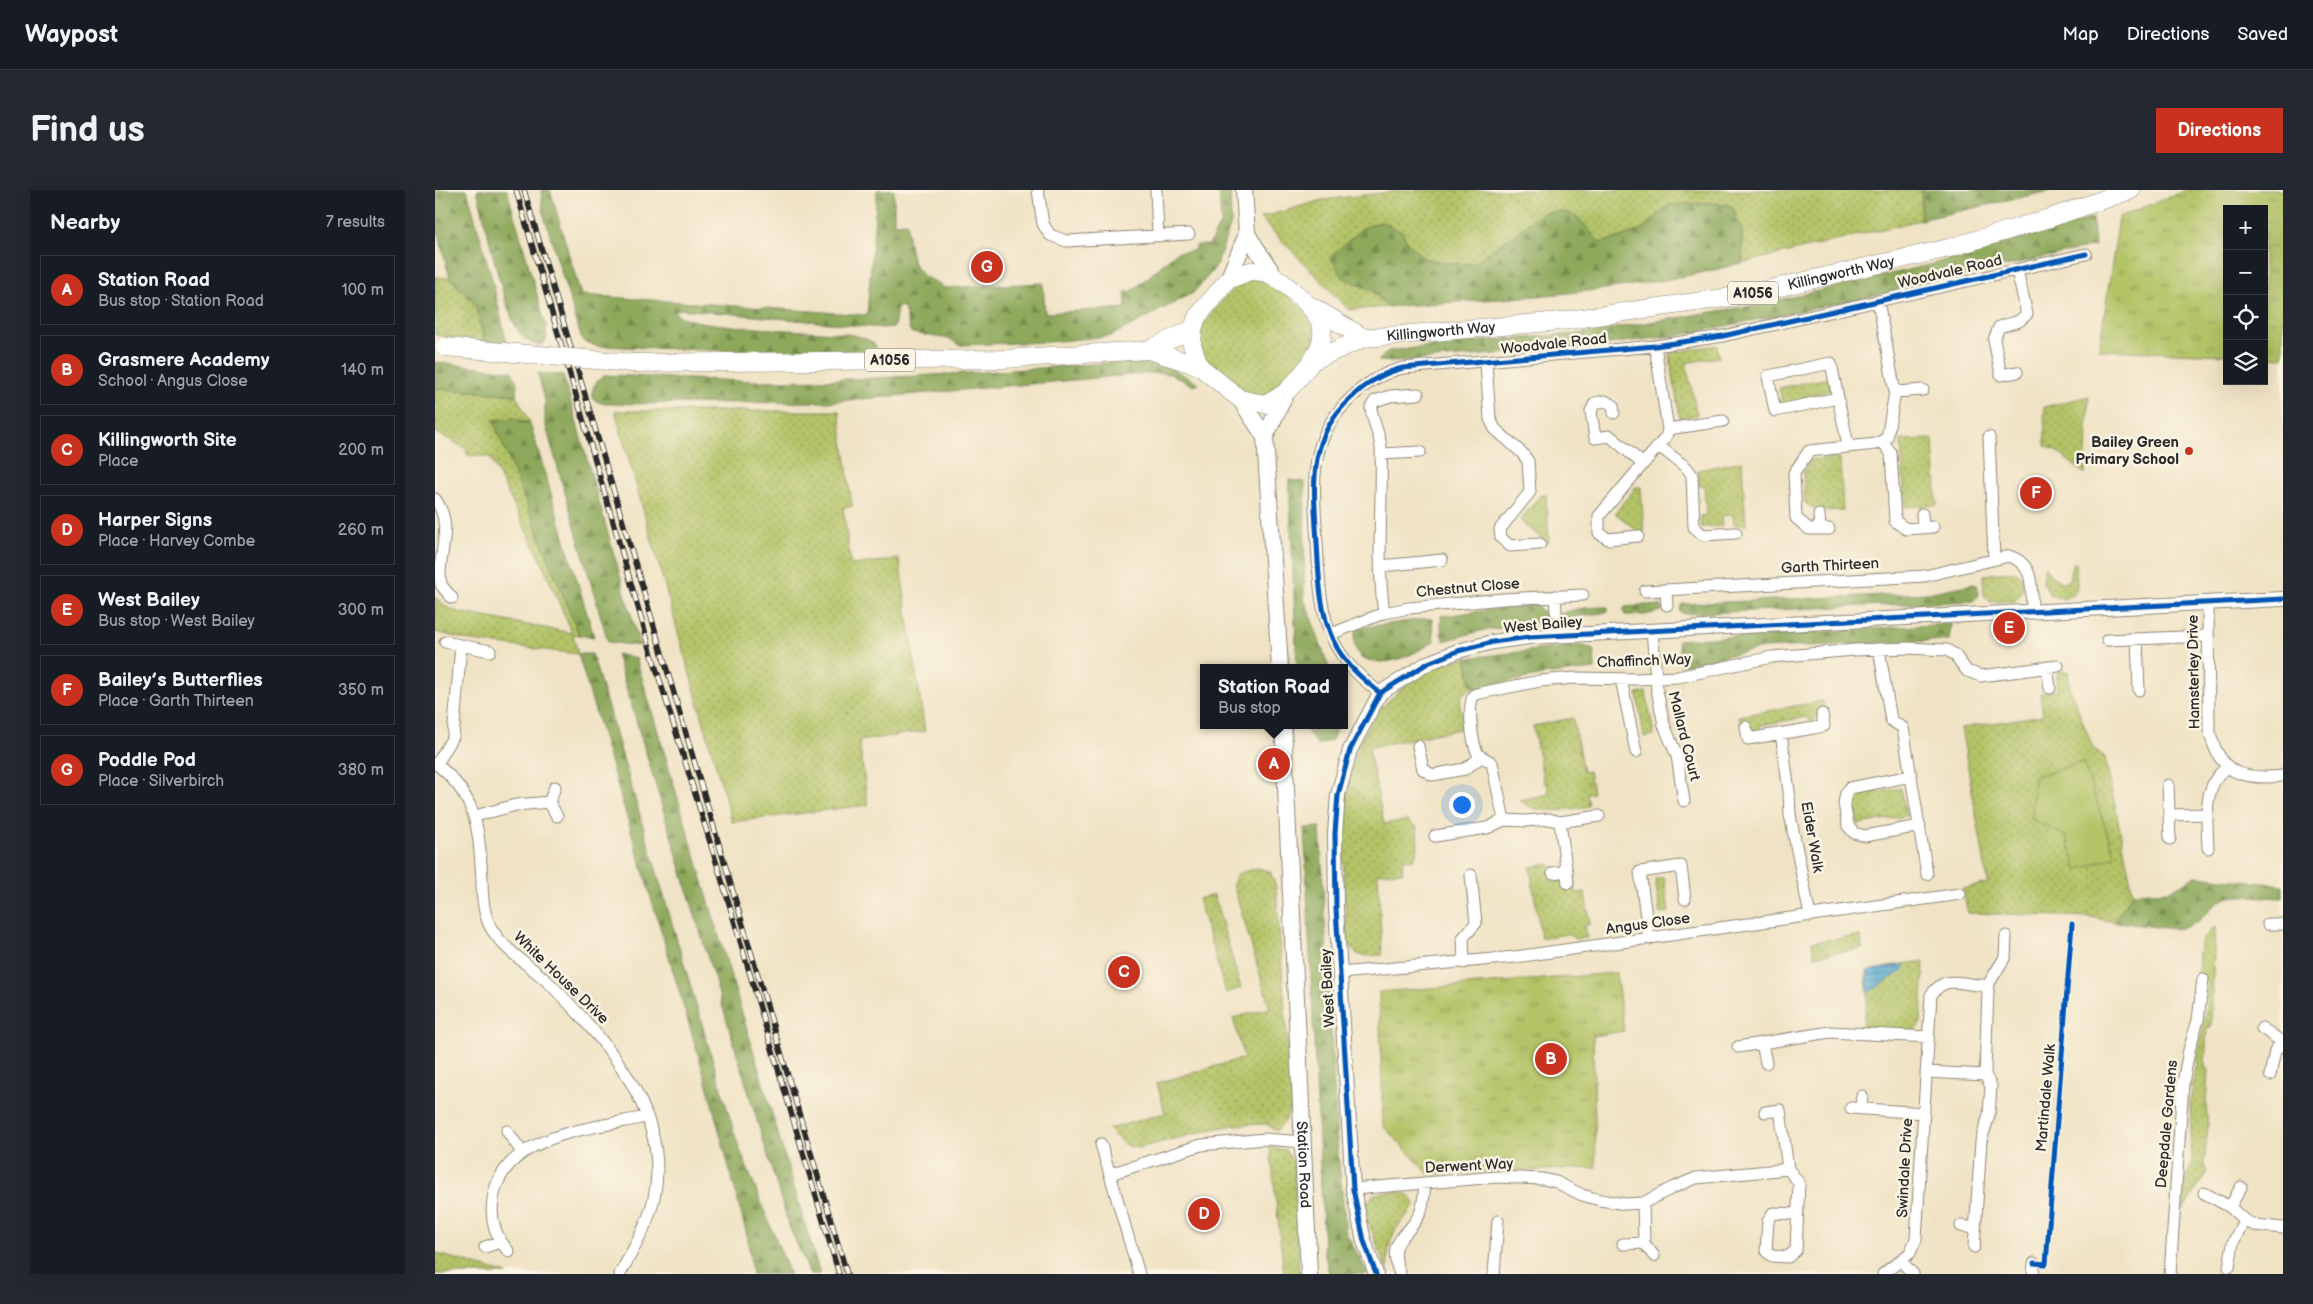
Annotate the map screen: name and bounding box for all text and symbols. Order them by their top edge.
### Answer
text: Waypost [25,20,118,49]
text: Map [2063,24,2099,45]
text: Directions [2127,24,2209,45]
text: Saved [2237,24,2288,45]
button: Directions [2156,108,2283,153]
text: Find us [30,109,145,152]
map controls [2223,205,2268,385]
button: + [2223,205,2268,250]
text: Nearby [50,210,120,235]
text: 7 results [326,213,385,232]
pin: G [971,248,1003,286]
button: − [2223,250,2268,295]
street label: Killingworth Way [1786,251,1897,294]
street label: Woodvale Road [1896,251,2004,293]
text: Station Road [98,269,210,292]
text: A [62,281,72,300]
text: 100 m [341,281,384,300]
road number: A1056 [1728,282,1778,305]
text: Bus stop · Station Road [98,292,264,311]
button: locate [2223,295,2268,340]
street label: Killingworth Way [1386,317,1496,346]
street label: Woodvale Road [1500,329,1608,359]
button: layers [2223,340,2268,385]
road number: A1056 [865,348,915,372]
text: Grasmere Academy [98,349,270,372]
text: B [61,361,73,380]
text: 140 m [341,361,384,380]
text: School · Angus Close [98,372,248,391]
text: Killingworth Site [98,429,237,452]
place label: Bailey Green Primary School [2075,433,2179,469]
text: C [61,441,73,460]
text: 200 m [338,441,384,460]
marker: Bailey Green Primary School [2183,445,2195,457]
text: Place [98,452,139,471]
pin: F [2020,474,2052,512]
text: Harper Signs [98,509,212,532]
text: D [61,521,73,540]
text: 260 m [338,521,384,540]
text: Place · Harvey Combe [98,532,255,551]
street label: Garth Thirteen [1780,554,1880,578]
street label: Chestnut Close [1415,574,1521,602]
text: West Bailey [98,589,200,612]
text: E [62,601,72,620]
text: 300 m [338,601,384,620]
pin: E [1993,609,2025,647]
text: Bus stop · West Bailey [98,612,255,631]
street label: West Bailey [1503,612,1583,638]
street label: Hamsterley Drive [2183,614,2205,730]
street label: Chaffinch Way [1596,650,1692,672]
popup [1200,664,1348,729]
text: Bailey’s Butterflies [98,669,263,692]
text: Station Road [1218,676,1330,699]
text: F [62,681,72,700]
text: 350 m [338,681,384,700]
street label: Mallard Court [1664,689,1704,783]
text: Place · Garth Thirteen [98,692,254,711]
text: Bus stop [1218,699,1281,718]
pin: A [1258,745,1290,783]
text: Poddle Pod [98,749,196,772]
text: G [61,761,73,780]
text: 380 m [338,761,384,780]
text: Place · Silverbirch [98,772,224,791]
your location [1449,792,1475,818]
street label: Eider Walk [1796,800,1828,875]
street label: Angus Close [1605,909,1691,939]
street label: White House Drive [509,928,613,1028]
street label: West Bailey [1316,948,1340,1028]
pin: C [1108,953,1140,991]
pin: B [1535,1040,1567,1078]
street label: Martindale Walk [2032,1043,2060,1153]
street label: Deepdale Gardens [2152,1058,2182,1189]
street label: Swindale Drive [1893,1118,1917,1218]
street label: Station Road [1292,1120,1315,1209]
street label: Derwent Way [1424,1154,1514,1178]
pin: D [1188,1195,1220,1233]

